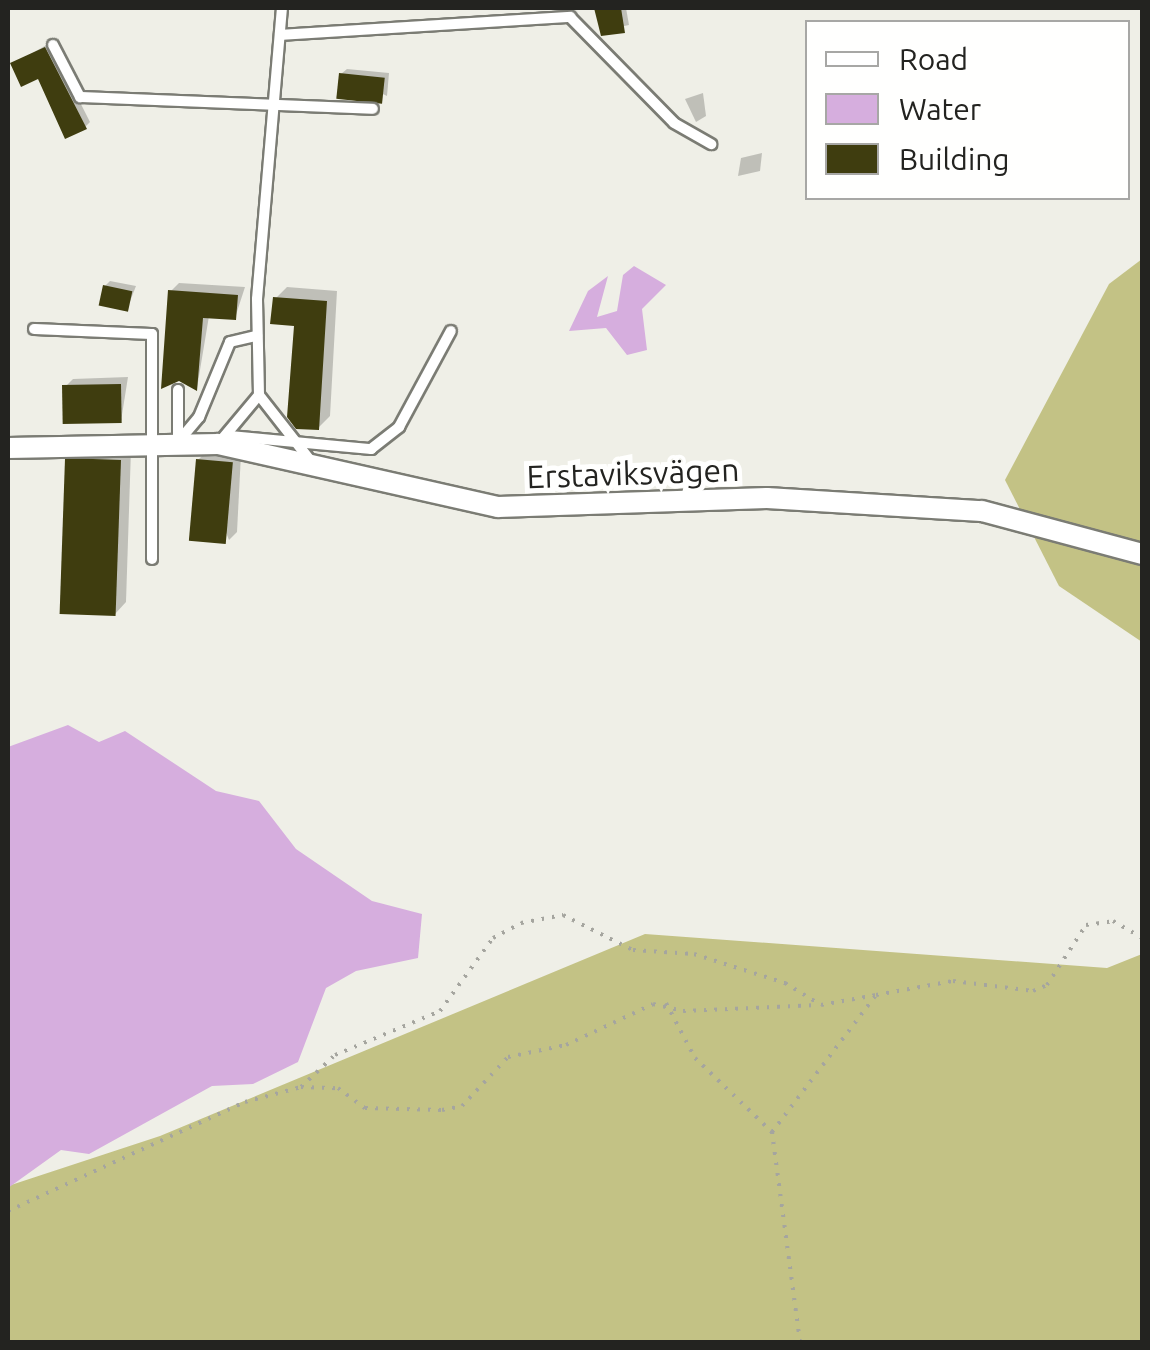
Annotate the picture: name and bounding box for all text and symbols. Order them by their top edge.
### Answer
legend [805,20,1130,200]
text: Road [899,42,968,76]
text: Water [899,92,981,126]
text: Building [899,142,1010,176]
street label: Erstaviksvägen [526,450,740,496]

